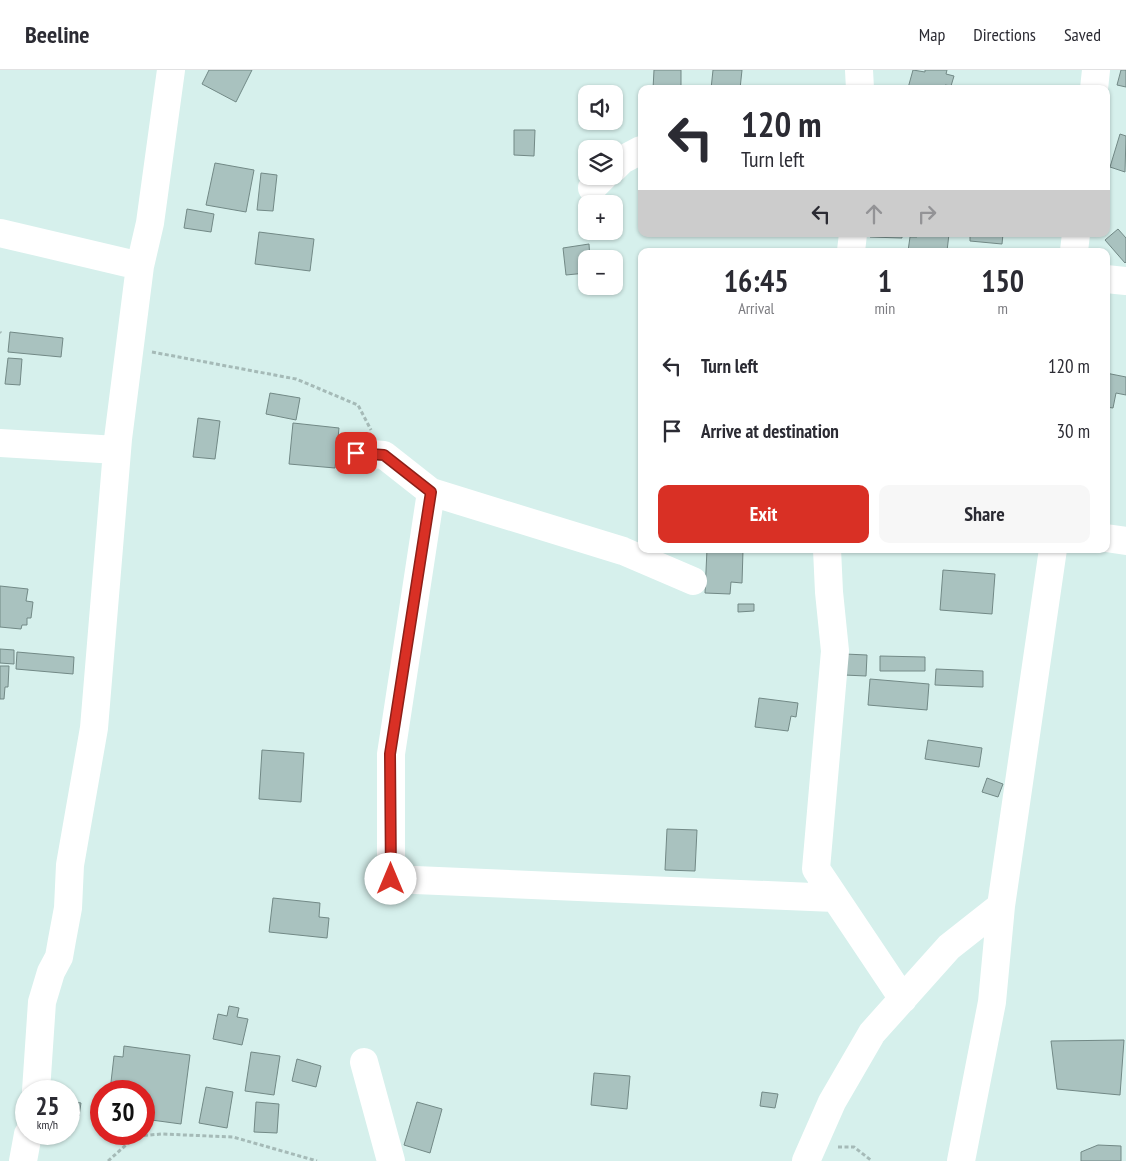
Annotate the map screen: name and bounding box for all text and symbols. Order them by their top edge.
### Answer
text: Beeline [25,19,90,50]
text: Map [919,23,945,46]
text: Directions [973,23,1036,46]
text: Saved [1064,23,1101,46]
map controls [578,85,623,295]
button: sound [578,85,623,130]
text: 120 m [741,101,822,147]
icon: left [658,105,723,170]
button: layers [578,140,623,185]
text: Turn left [741,145,805,173]
button: + [578,195,623,240]
icon: left [807,200,835,228]
icon: ahead [860,200,888,228]
icon: right [913,200,941,228]
button: − [578,250,623,295]
text: 16:45 [724,261,789,300]
text: 1 [878,261,892,300]
text: 150 [981,261,1024,300]
text: Arrival [738,298,774,318]
text: min [874,298,895,318]
text: m [997,298,1008,318]
icon: left [658,352,686,380]
text: Turn left [701,354,758,378]
text: 120 m [1048,354,1090,378]
icon: arrive [658,417,686,445]
text: Arrive at destination [701,419,839,443]
text: 30 m [1057,419,1090,443]
pin [335,432,377,474]
icon: arrive [342,439,370,467]
button: Exit [658,485,869,543]
button: Share [879,485,1090,543]
position arrow [364,852,416,904]
speed limit sign: 30 [90,1080,155,1145]
text: 25 [36,1090,59,1122]
text: km/h [37,1117,58,1132]

